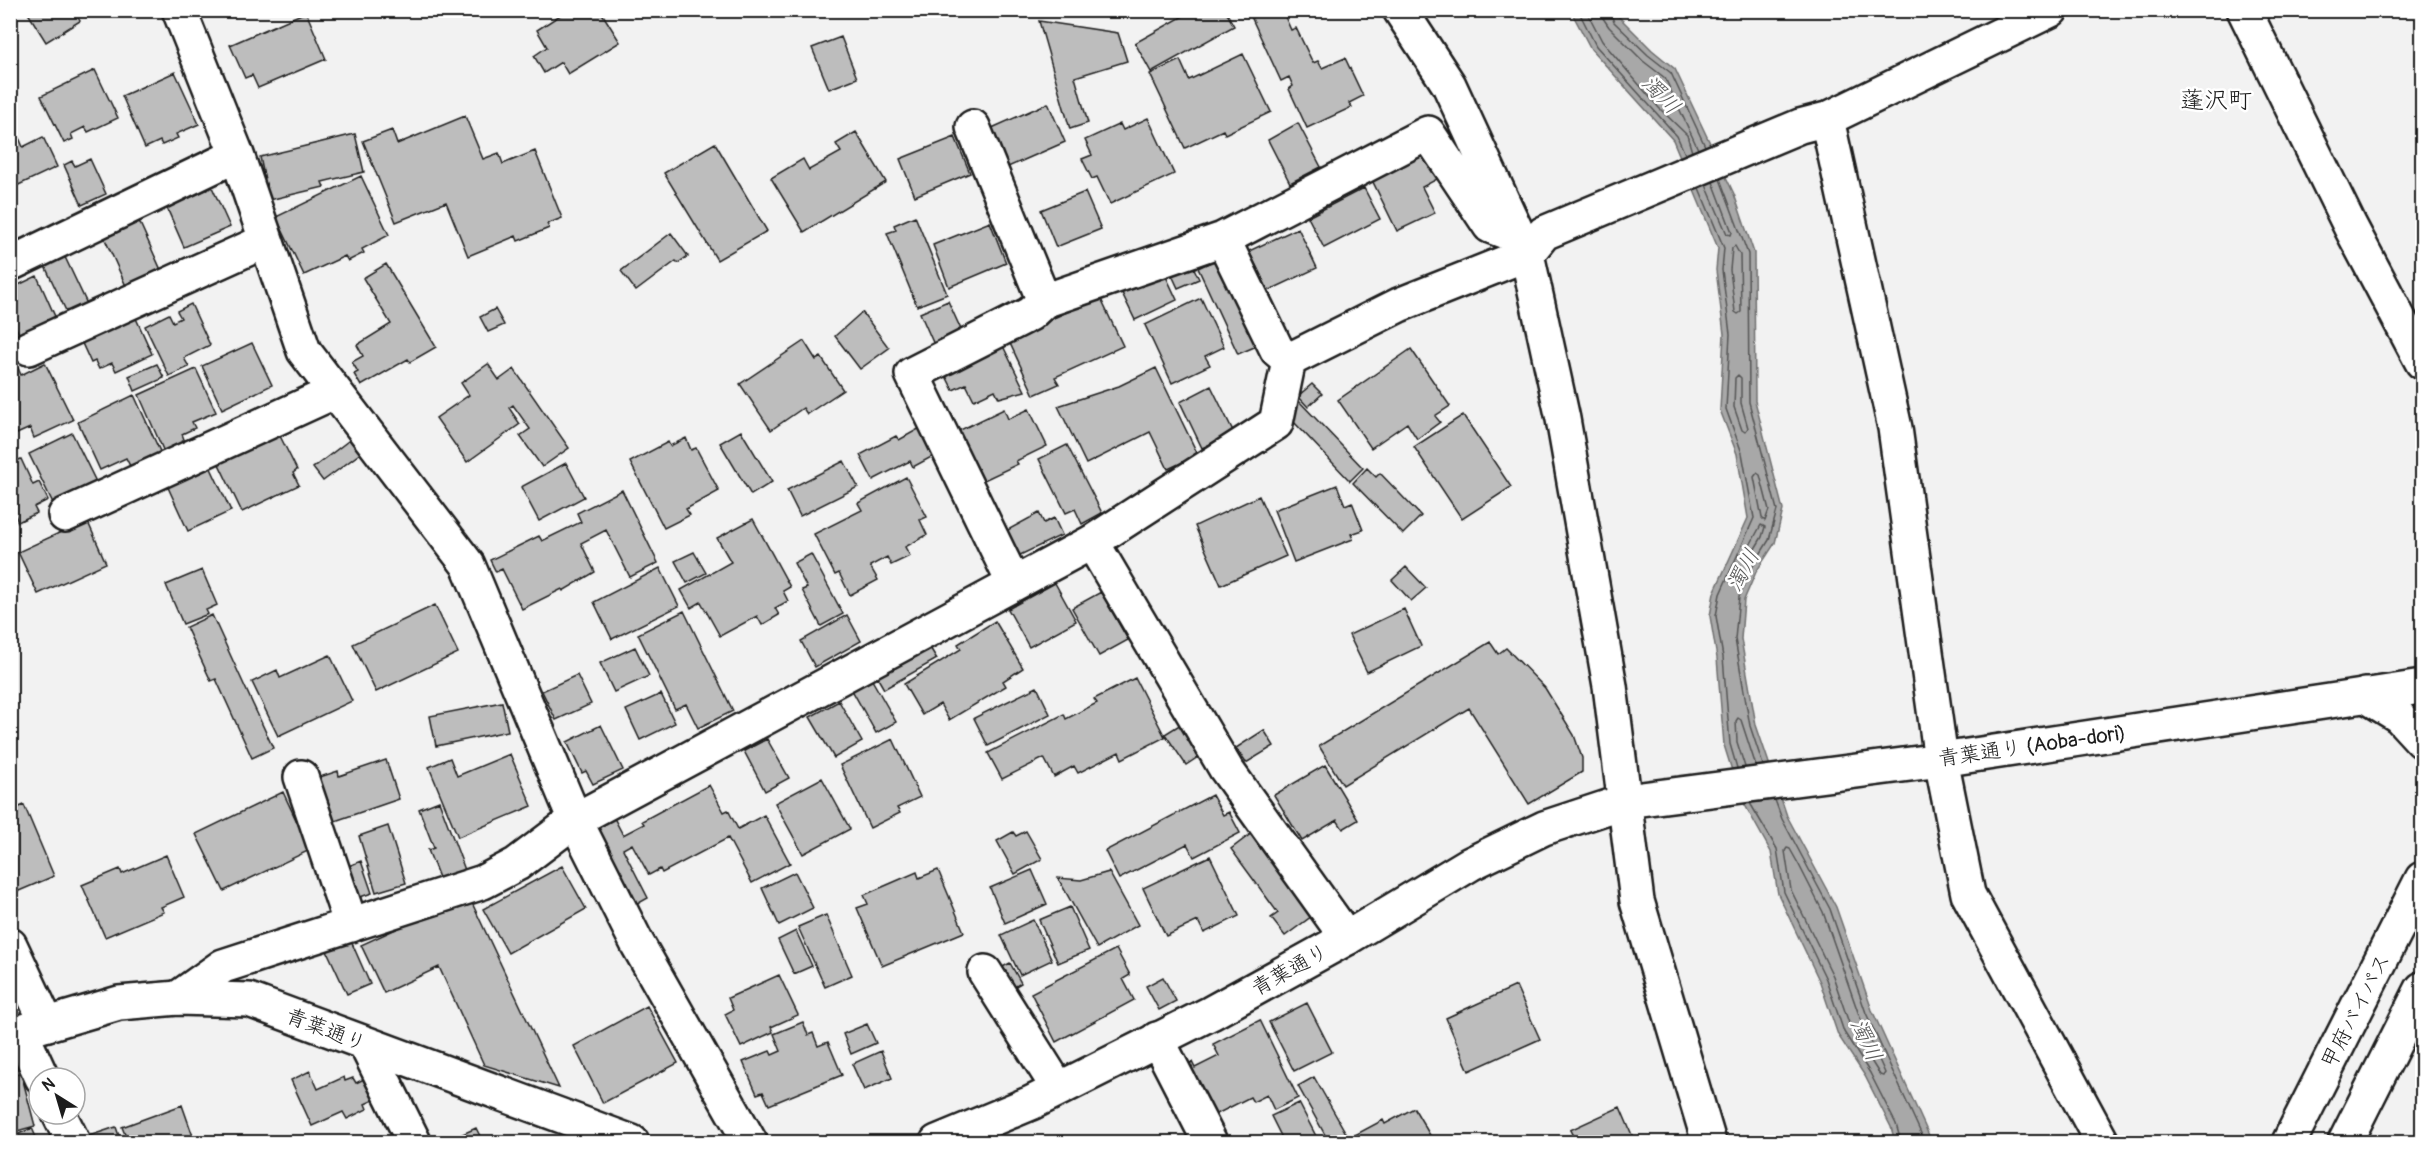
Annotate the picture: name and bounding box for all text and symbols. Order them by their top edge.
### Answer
water label: 濁川 [1636,69,1686,121]
district label: 蓬沢町 [2180,86,2252,115]
water label: 濁川 [1720,544,1766,596]
street label: 青葉通り (Aoba-dori) [1937,719,2127,773]
street label: 青葉通り [1247,938,1333,1002]
street label: 甲府バイパス [2315,949,2397,1073]
street label: 青葉通り [282,1002,370,1058]
water label: 濁川 [1844,1014,1888,1066]
north arrow [27,1066,87,1126]
text: N [38,1073,59,1096]

